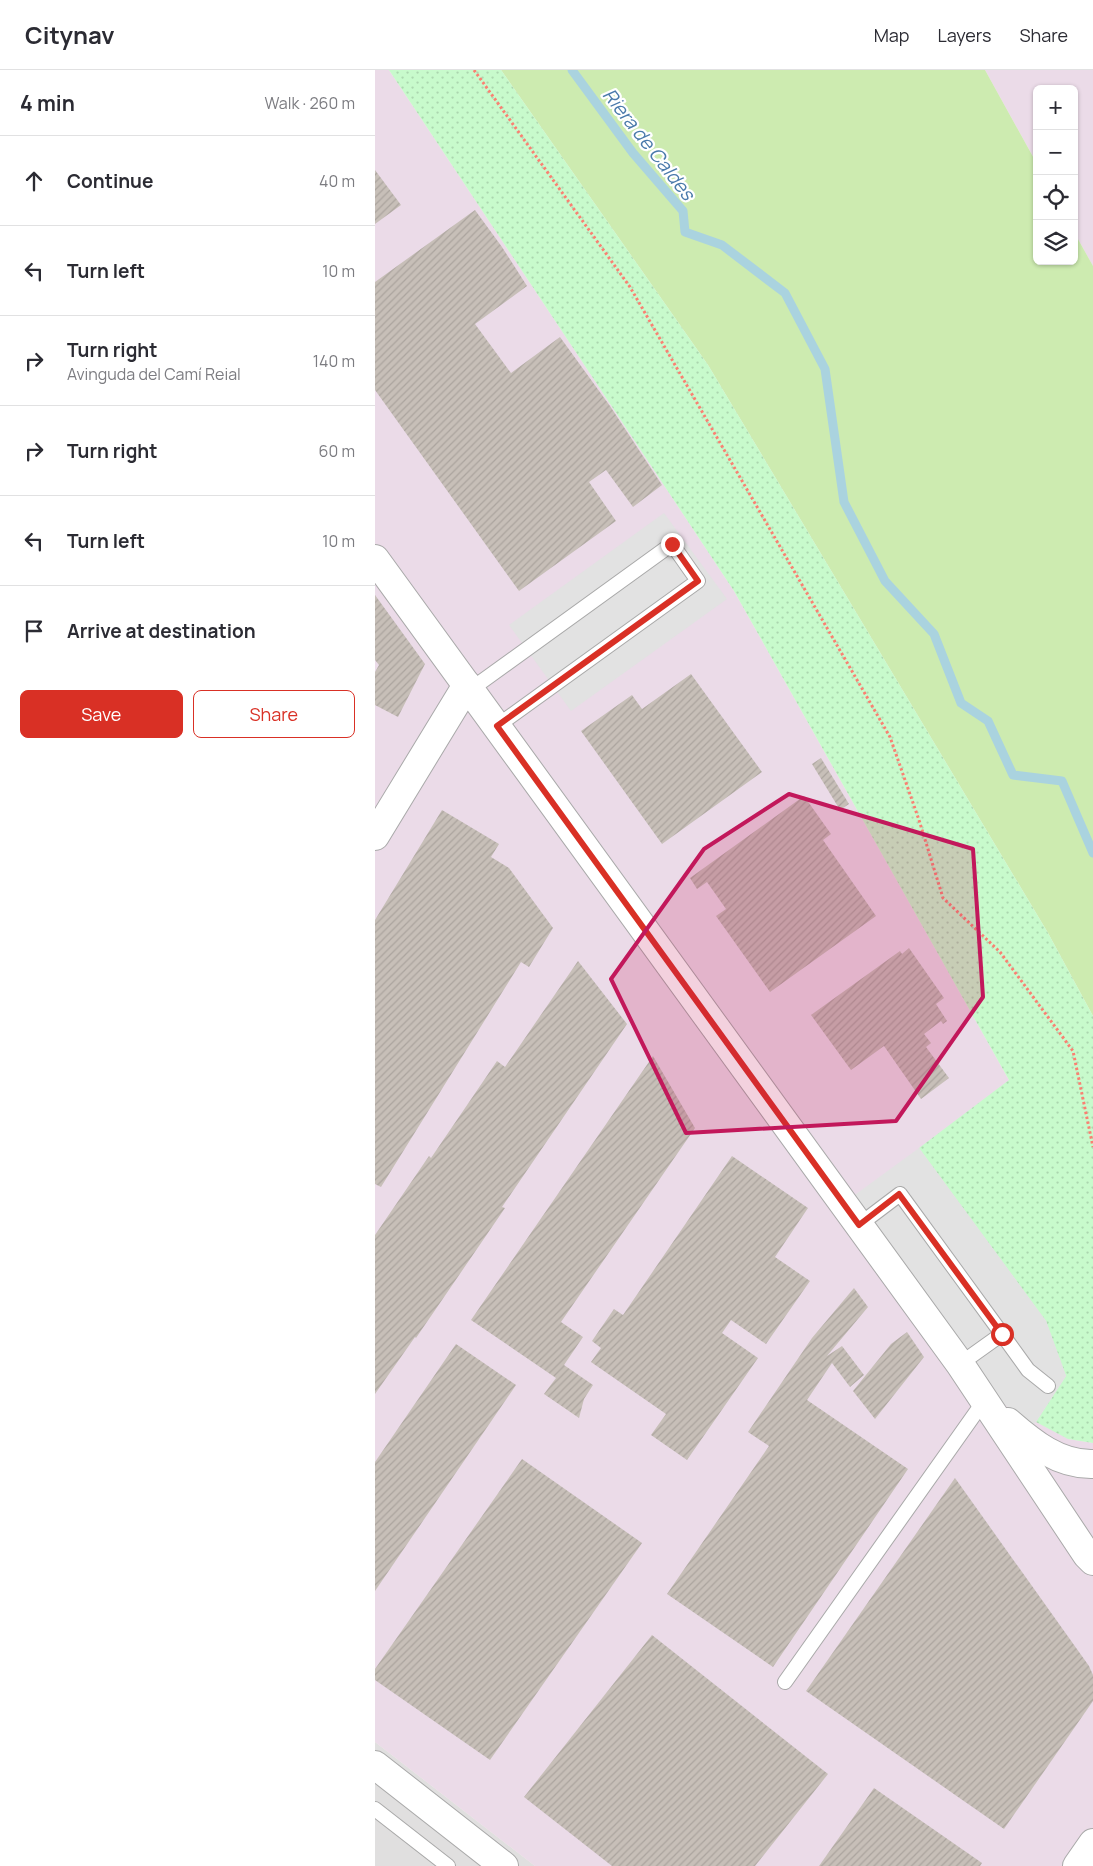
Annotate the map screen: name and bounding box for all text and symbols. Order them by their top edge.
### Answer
text: Citynav [25,18,115,51]
text: Map [874,23,909,47]
text: Layers [937,23,991,47]
text: Share [1019,23,1068,47]
water label: Riera de Caldes [597,83,702,207]
map controls [1033,85,1078,265]
button: + [1033,85,1078,130]
text: 4 min [20,89,75,117]
text: Walk · 260 m [265,92,355,114]
button: − [1033,130,1078,175]
icon: ahead [20,167,48,195]
text: Continue [67,168,153,194]
text: 40 m [319,170,355,192]
button: locate [1033,175,1078,220]
button: layers [1033,220,1078,265]
icon: left [20,257,48,285]
text: Turn left [67,258,145,284]
text: 10 m [322,260,355,282]
text: Turn right [67,337,157,363]
icon: right [20,347,48,375]
text: 140 m [313,350,355,372]
text: Avinguda del Camí Reial [67,363,241,385]
icon: right [20,437,48,465]
text: Turn right [67,438,157,464]
text: 60 m [319,440,355,462]
icon: left [20,527,48,555]
text: Turn left [67,528,145,554]
text: 10 m [322,530,355,552]
route end [661,533,684,556]
icon: arrive [20,617,48,645]
text: Arrive at destination [67,618,256,644]
button: Save [20,690,183,738]
button: Share [193,690,355,738]
route start [991,1323,1014,1346]

